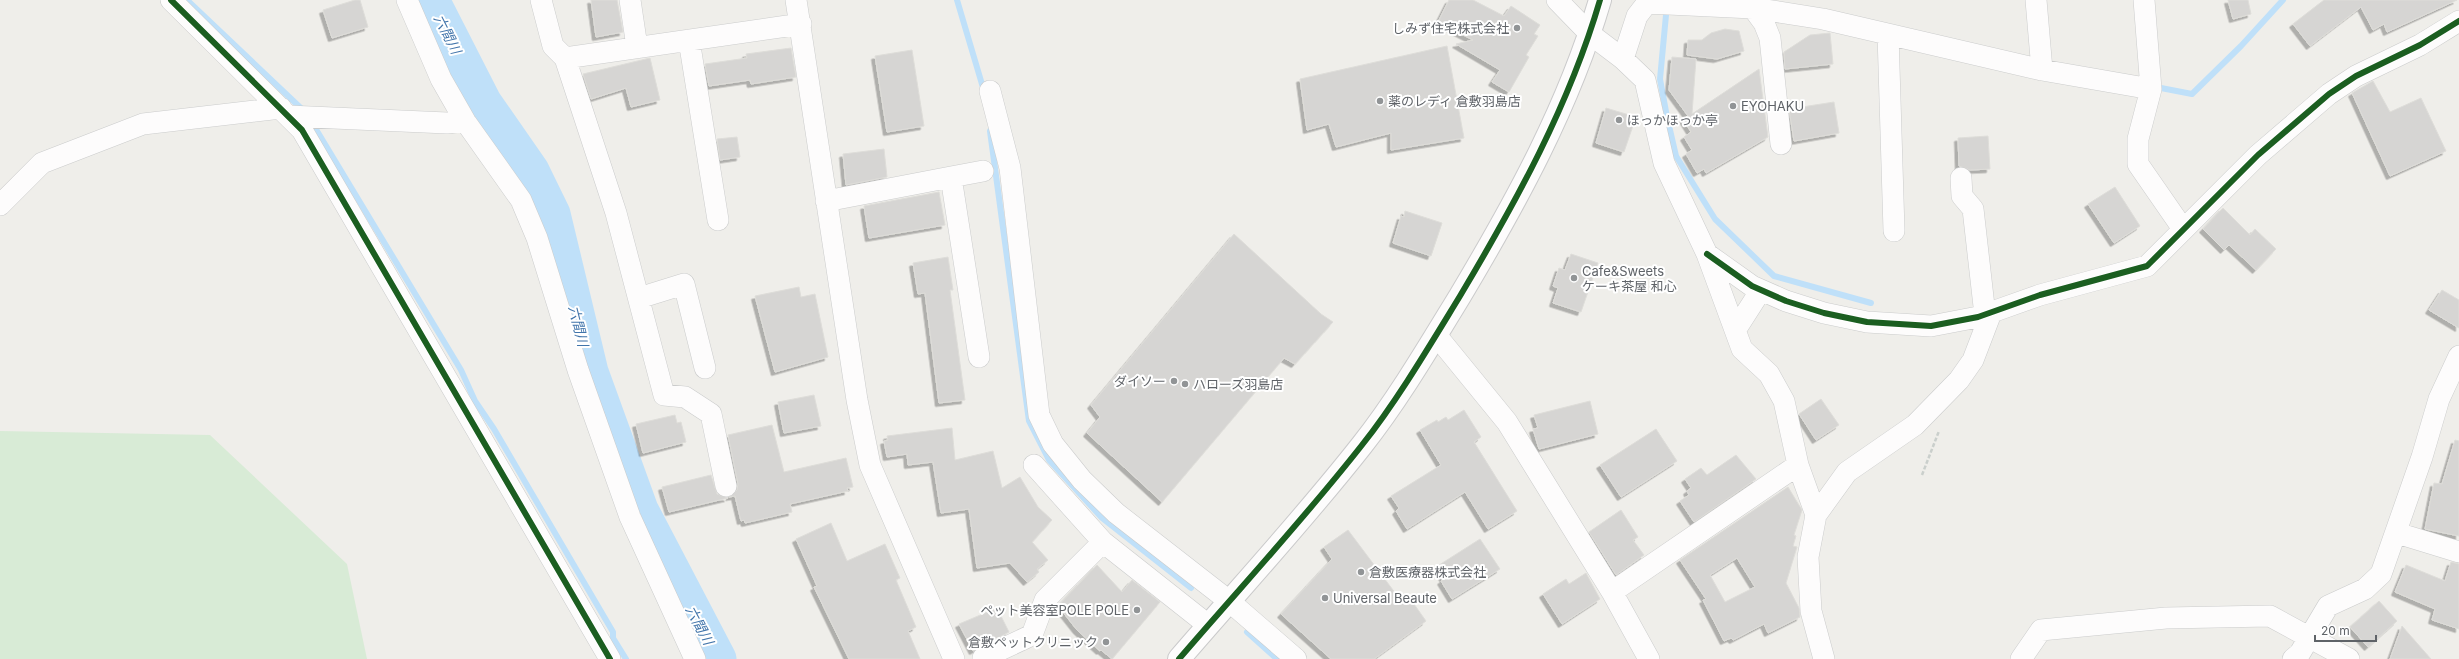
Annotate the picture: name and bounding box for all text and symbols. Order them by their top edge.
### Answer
water label: 六間川 [431,11,466,58]
place label: しみず住宅株式会社 [1392,20,1509,36]
marker: しみず住宅株式会社 [1512,23,1522,33]
place label: 薬のレディ 倉敷羽島店 [1388,93,1521,109]
marker: 薬のレディ 倉敷羽島店 [1375,96,1385,106]
place label: EYOHAKU [1741,98,1804,114]
marker: EYOHAKU [1728,101,1738,111]
place label: ほっかほっか亭 [1627,112,1718,128]
marker: ほっかほっか亭 [1614,115,1624,125]
place label: Cafe&Sweets ケーキ茶屋 和心 [1582,263,1677,294]
marker: Cafe&Sweets ケーキ茶屋 和心 [1569,273,1579,283]
water label: 六間川 [566,304,593,350]
place label: ダイソー [1114,373,1166,389]
marker: ダイソー [1169,376,1179,386]
place label: ハローズ羽島店 [1193,376,1283,392]
marker: ハローズ羽島店 [1180,379,1190,389]
place label: 倉敷医療器株式会社 [1369,564,1486,580]
marker: 倉敷医療器株式会社 [1356,567,1366,577]
place label: Universal Beaute [1333,590,1437,606]
marker: Universal Beaute [1320,593,1330,603]
water label: 六間川 [683,602,718,649]
place label: ペット美容室POLE POLE [981,602,1129,618]
marker: ペット美容室POLE POLE [1132,605,1142,615]
scale bar [2315,617,2376,643]
text: 20 m [2321,623,2350,638]
place label: 倉敷ペットクリニック [968,634,1098,650]
marker: 倉敷ペットクリニック [1101,637,1111,647]

